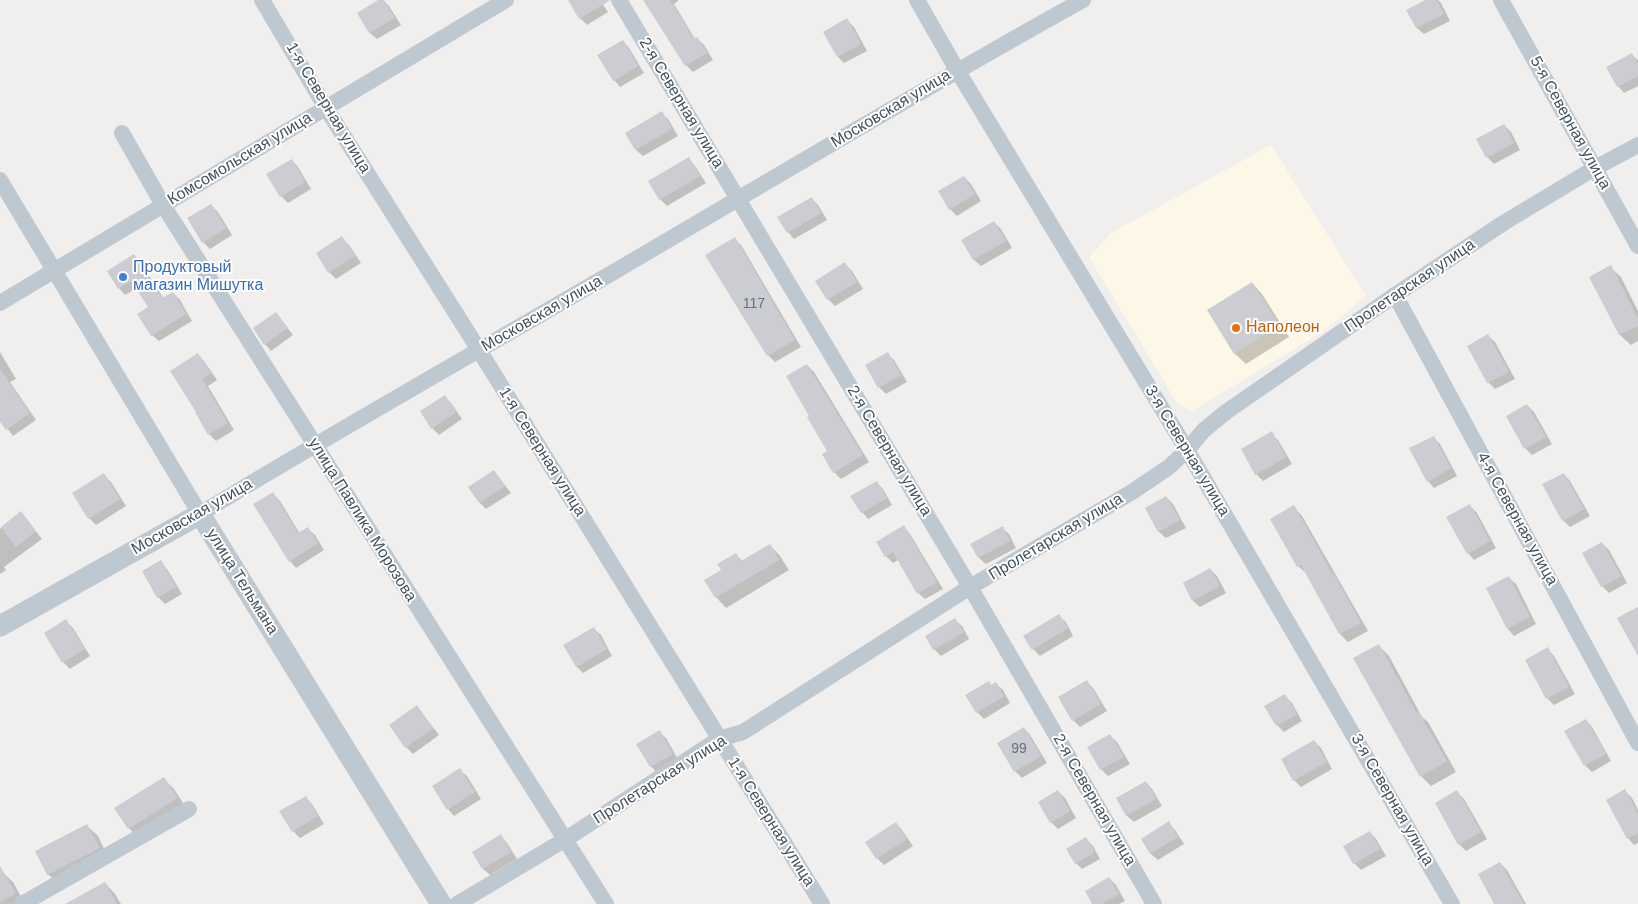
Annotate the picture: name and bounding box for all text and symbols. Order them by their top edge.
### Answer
street label: 2-я Северная улица [634,34,728,172]
street label: 1-я Северная улица [281,39,375,177]
street label: 5-я Северная улица [1526,53,1614,193]
street label: Московская улица [828,66,954,152]
street label: Комсомольская улица [164,108,316,210]
street label: Пролетарская улица [1341,235,1479,337]
place label: Продуктовый магазин Мишутка [133,258,263,296]
marker: Продуктовый магазин Мишутка [117,271,129,283]
street label: Московская улица [478,272,606,356]
house number: 117 [743,296,765,312]
place label: Наполеон [1246,318,1320,338]
marker: Наполеон [1230,322,1242,334]
street label: 2-я Северная улица [842,382,936,520]
street label: 3-я Северная улица [1140,382,1234,520]
street label: 1-я Северная улица [494,384,590,520]
street label: улица Павлика Морозова [304,435,420,605]
street label: 4-я Северная улица [1473,449,1561,589]
street label: Московская улица [128,475,256,559]
street label: Пролетарская улица [986,489,1126,585]
street label: улица Тельмана [202,526,282,638]
street label: Пролетарская улица [590,731,730,829]
street label: 2-я Северная улица [1049,731,1139,869]
street label: 3-я Северная улица [1347,731,1437,869]
house number: 99 [1011,741,1027,757]
street label: 1-я Северная улица [723,754,819,890]

